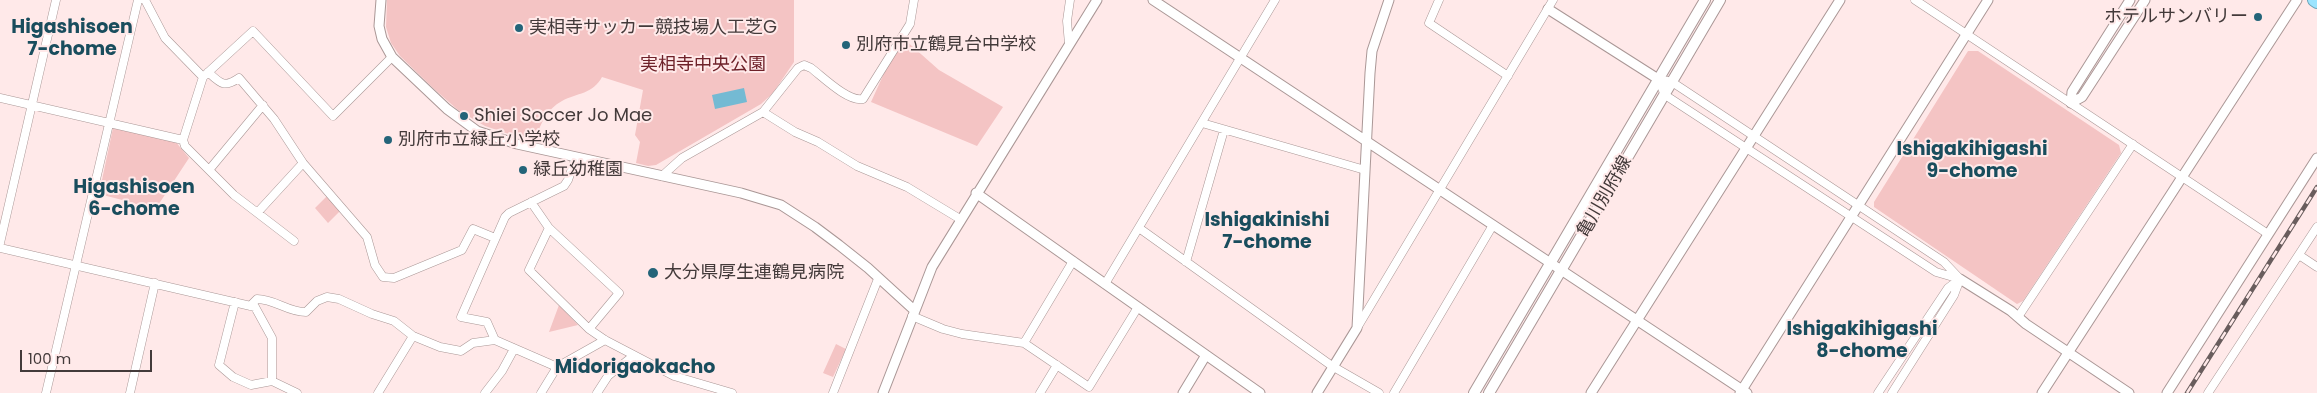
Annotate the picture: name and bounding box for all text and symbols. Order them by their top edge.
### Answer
place label: ホテルサンバリー [2104,6,2248,28]
marker: ホテルサンバリー [2252,11,2264,23]
district label: Higashisoen 7-chome [11,17,133,61]
place label: 実相寺サッカー競技場人工芝G [529,17,777,39]
marker: 実相寺サッカー競技場人工芝G [513,22,525,34]
place label: 別府市立鶴見台中学校 [856,34,1036,56]
marker: 別府市立鶴見台中学校 [840,39,852,51]
park label: 実相寺中央公園 [640,54,766,76]
place label: Shiei Soccer Jo Mae [474,105,652,127]
marker: Shiei Soccer Jo Mae [458,110,470,122]
place label: 別府市立緑丘小学校 [398,129,560,151]
marker: 別府市立緑丘小学校 [382,134,394,146]
district label: Ishigakihigashi 9-chome [1897,139,2047,183]
street label: 亀川別府線 [1573,153,1637,241]
place label: 緑丘幼稚園 [533,159,623,181]
marker: 緑丘幼稚園 [517,164,529,176]
district label: Higashisoen 6-chome [73,177,195,221]
district label: Ishigakinishi 7-chome [1204,210,1330,254]
place label: 大分県厚生連鶴見病院 [664,262,844,284]
marker: 大分県厚生連鶴見病院 [646,266,660,280]
district label: Ishigakihigashi 8-chome [1787,319,1937,363]
scale bar [22,340,155,372]
text: 100 m [28,348,71,369]
district label: Midorigaokacho [555,357,715,379]

